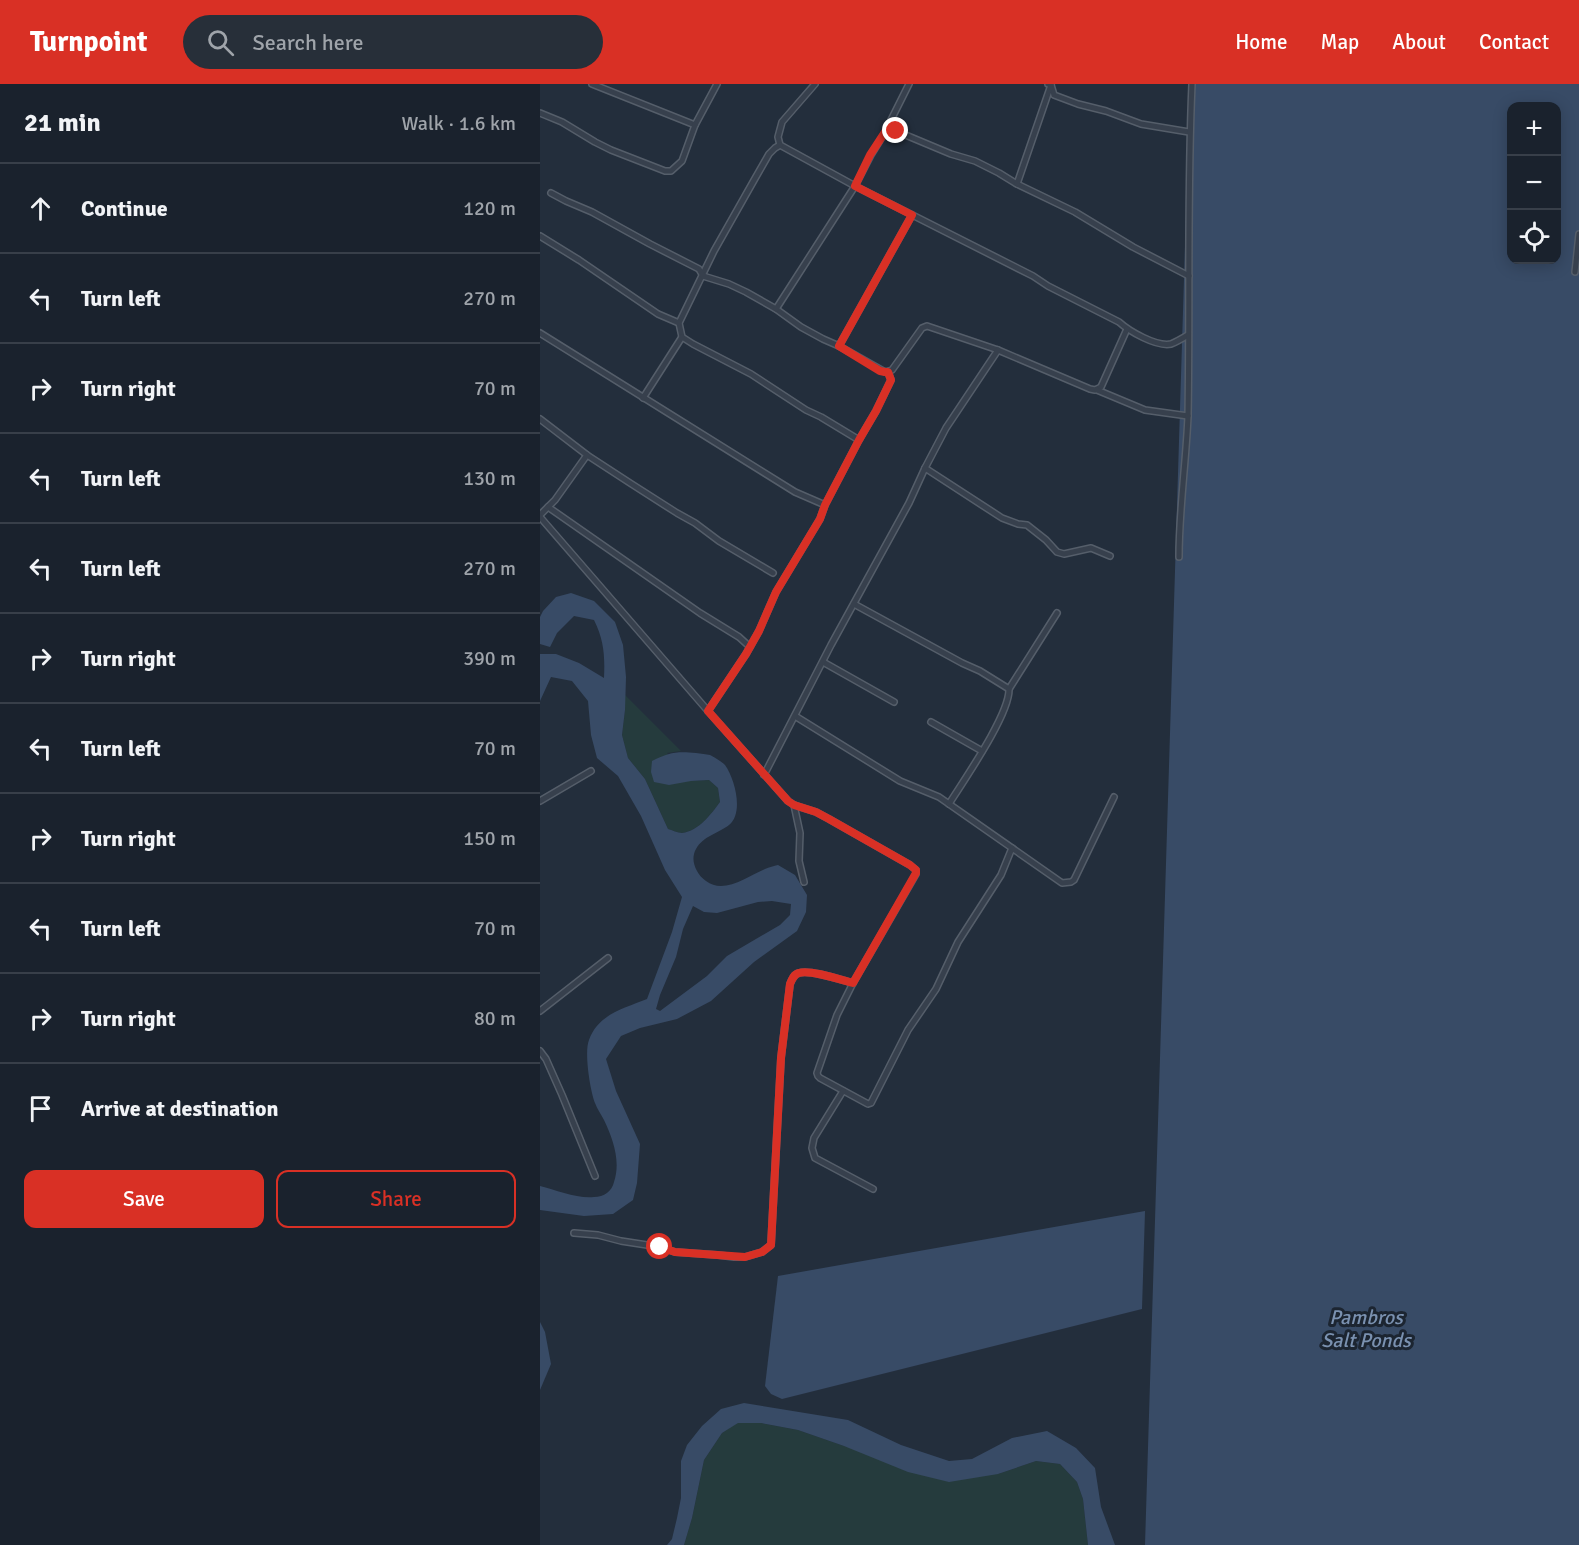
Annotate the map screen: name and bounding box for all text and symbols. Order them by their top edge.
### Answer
search box [183,15,603,69]
text: Turnpoint [30,25,147,59]
icon: search [204,26,237,59]
text: Search here [252,29,363,56]
text: Home [1235,29,1288,55]
text: Map [1321,29,1359,55]
text: About [1392,29,1446,55]
text: Contact [1479,29,1549,55]
map controls [1507,102,1561,264]
button: + [1507,102,1561,156]
text: 21 min [24,107,101,139]
text: Walk · 1.6 km [402,111,516,136]
route end [882,117,908,143]
button: − [1507,156,1561,210]
icon: ahead [24,192,57,225]
text: Continue [81,195,168,222]
text: 120 m [463,196,516,221]
button: locate [1507,210,1561,264]
icon: left [24,282,57,315]
text: Turn left [81,285,161,312]
text: 270 m [463,286,516,311]
icon: right [24,372,57,405]
text: Turn right [81,375,176,402]
text: 70 m [474,376,516,401]
icon: left [24,462,57,495]
text: Turn left [81,465,161,492]
text: 130 m [463,466,516,491]
icon: left [24,552,57,585]
text: Turn left [81,555,161,582]
text: 270 m [463,556,516,581]
icon: right [24,642,57,675]
text: Turn right [81,645,176,672]
text: 390 m [463,646,516,671]
icon: left [24,732,57,765]
text: Turn left [81,735,161,762]
text: 70 m [474,736,516,761]
icon: right [24,822,57,855]
text: Turn right [81,825,176,852]
text: 150 m [463,826,516,851]
icon: left [24,912,57,945]
text: Turn left [81,915,161,942]
text: 70 m [474,916,516,941]
icon: right [24,1002,57,1035]
text: Turn right [81,1005,176,1032]
text: 80 m [474,1006,516,1031]
icon: arrive [24,1092,57,1125]
text: Arrive at destination [81,1095,278,1122]
button: Save [24,1170,264,1228]
button: Share [276,1170,516,1228]
route start [646,1233,672,1259]
water label: Pambros Salt Ponds [1321,1305,1413,1353]

